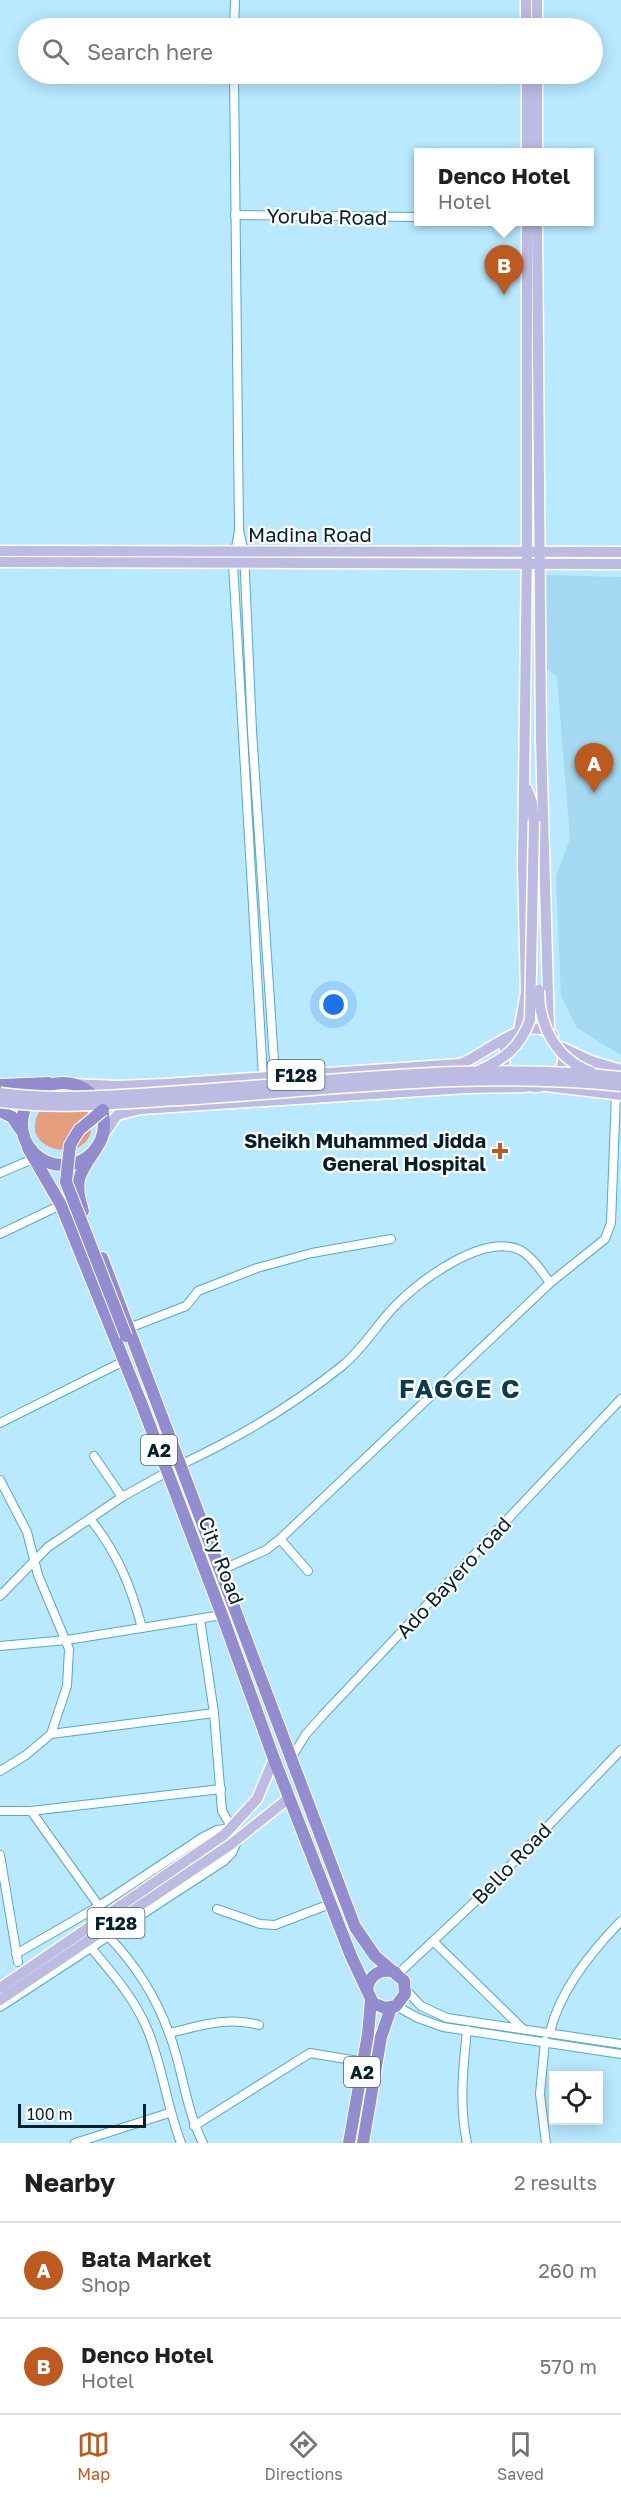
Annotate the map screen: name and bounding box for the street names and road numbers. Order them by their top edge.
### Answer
street label: Yoruba Road [266,203,388,229]
street label: Madina Road [248,522,372,546]
road number: F128 [268,1060,324,1090]
road number: A2 [141,1435,177,1465]
street label: Ado Bayero road [391,1511,515,1643]
street label: City Road [194,1512,250,1608]
street label: Bello Road [466,1817,556,1909]
road number: F128 [88,1908,144,1938]
road number: A2 [344,2057,380,2087]

